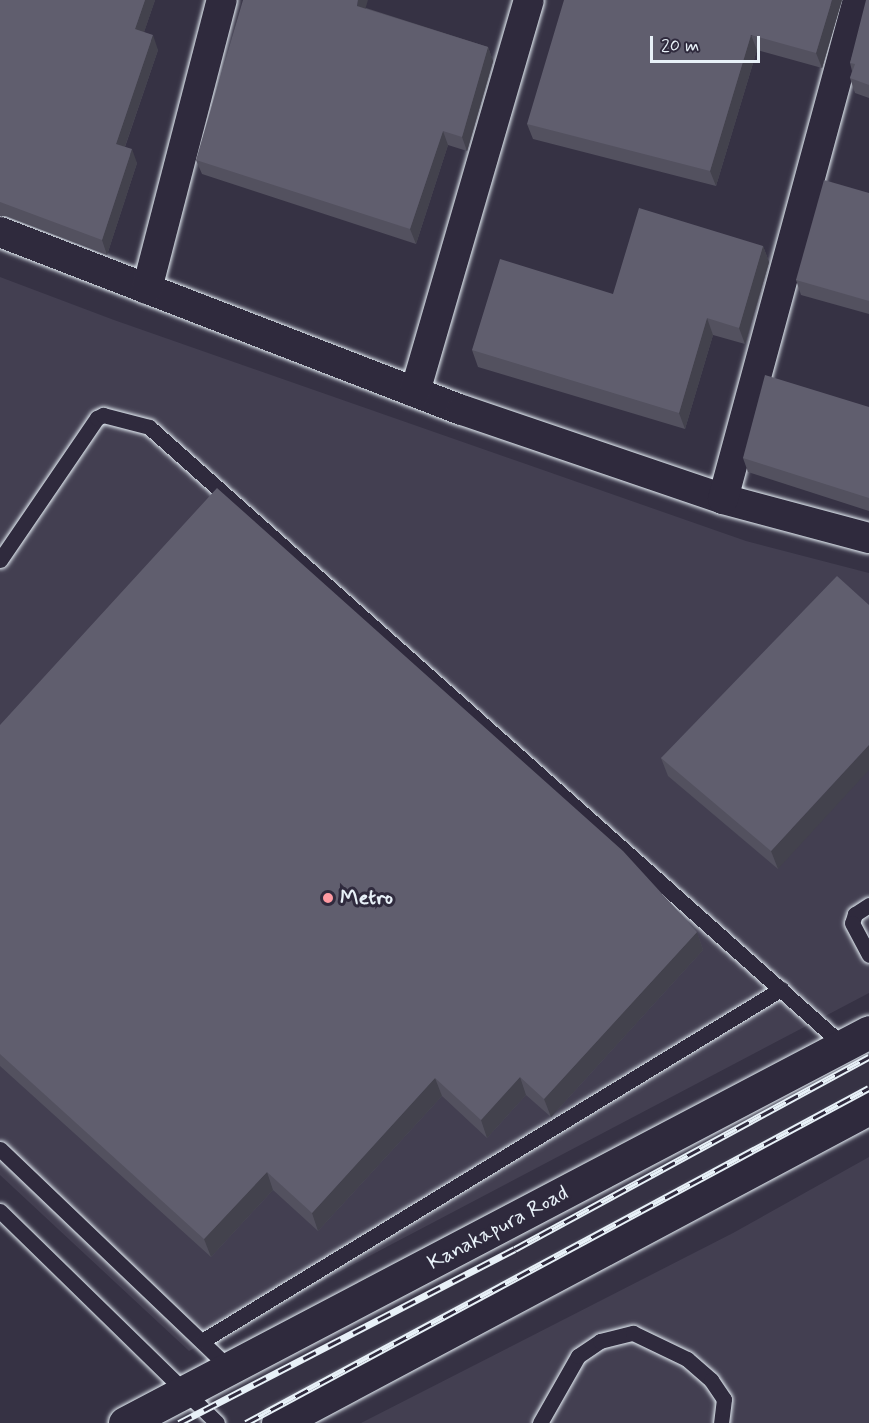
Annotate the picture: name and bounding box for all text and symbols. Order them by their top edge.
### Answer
scale bar [653,24,762,62]
text: 20 m [661,34,699,58]
place label: Metro [340,885,393,911]
marker: Metro [321,891,335,905]
street label: Kanakapura Road [424,1181,572,1275]

